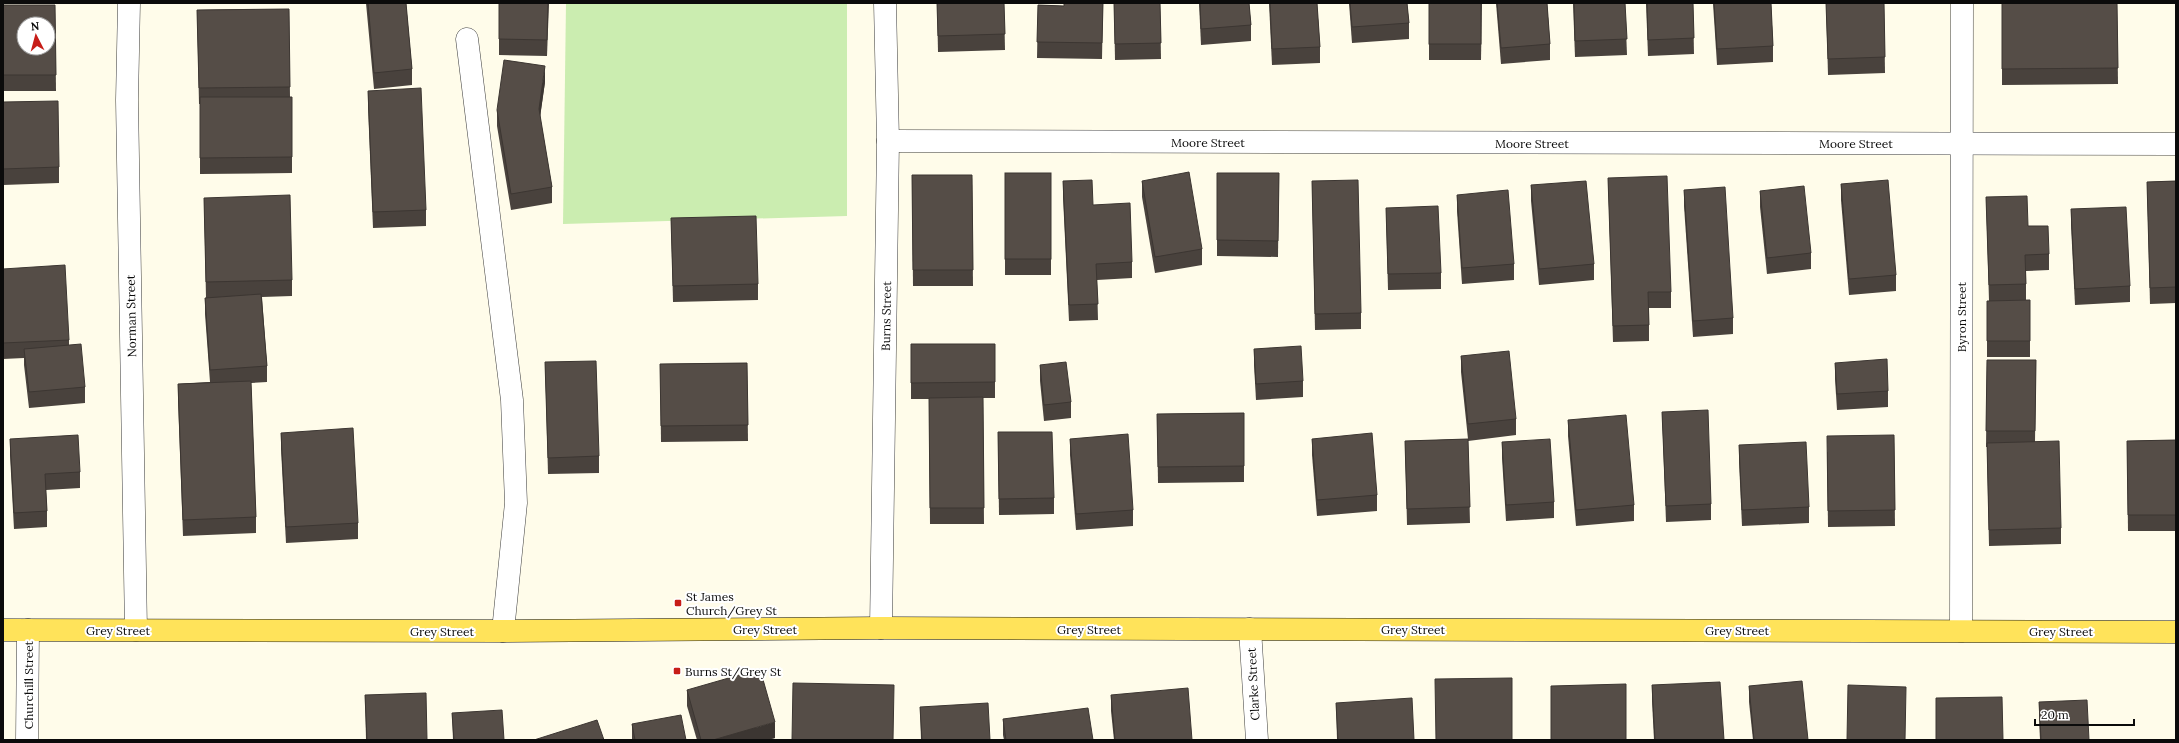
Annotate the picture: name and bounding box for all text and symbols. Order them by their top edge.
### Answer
north arrow [16,16,56,56]
text: N [30,19,40,33]
street label: Moore Street [1171,135,1245,150]
street label: Moore Street [1495,136,1569,151]
street label: Moore Street [1819,136,1893,151]
street label: Norman Street [123,274,139,357]
street label: Burns Street [878,281,894,351]
street label: Byron Street [1954,282,1969,352]
place label: St James Church/Grey St [686,589,777,619]
marker: St James Church/Grey St [673,598,683,608]
street label: Grey Street [733,622,797,637]
street label: Grey Street [1057,622,1121,637]
street label: Grey Street [1381,622,1445,637]
street label: Grey Street [86,623,150,638]
street label: Grey Street [1705,623,1769,638]
street label: Grey Street [410,624,474,639]
street label: Grey Street [2029,624,2093,639]
street label: Churchill Street [21,640,36,729]
street label: Clarke Street [1244,647,1262,721]
place label: Burns St/Grey St [685,664,782,680]
marker: Burns St/Grey St [672,666,682,676]
scale bar [2035,701,2134,727]
text: 20 m [2041,707,2069,722]

